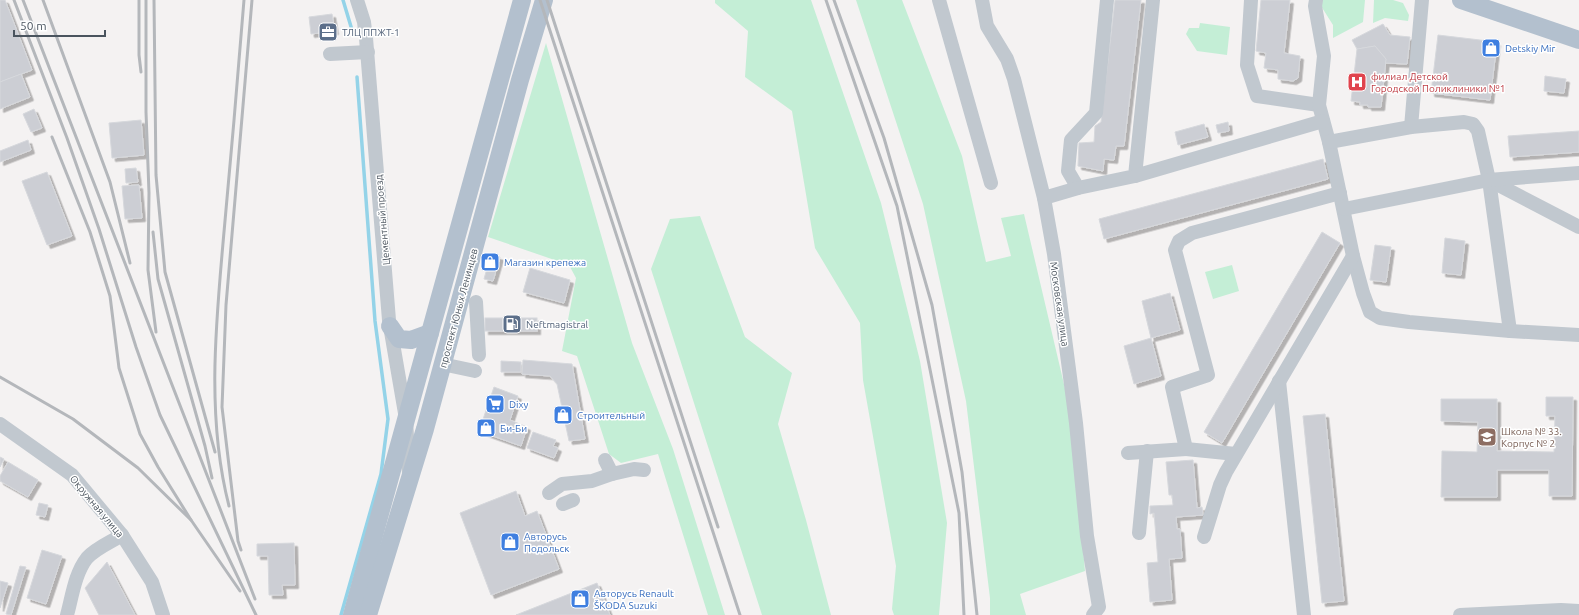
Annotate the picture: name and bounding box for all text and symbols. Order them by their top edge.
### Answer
scale bar [14,12,105,38]
text: 50 m [20,19,47,32]
office icon: ТЛЦ ППЖТ-1 [317,21,339,43]
place label: ТЛЦ ППЖТ-1 [342,27,400,38]
shop icon: Detskiy Mir [1480,37,1502,59]
place label: Detskiy Mir [1505,43,1556,54]
hospital icon: филиал Детской Городской Поликлиники №1 [1346,71,1368,93]
place label: филиал Детской Городской Поликлиники №1 [1371,71,1505,94]
street label: Цементный проезд [373,174,392,266]
street label: проспект Юных Ленинцев [437,247,480,369]
shop icon: Магазин крепежа [479,251,501,273]
place label: Магазин крепежа [504,257,586,268]
street label: Московская улица [1048,261,1071,347]
fuel station icon: Neftmagistral [501,313,523,335]
place label: Neftmagistral [526,319,589,330]
supermarket icon: Dixy [484,393,506,415]
place label: Dixy [509,399,529,410]
shop icon: Строительный [552,404,574,426]
place label: Строительный [577,410,645,421]
shop icon: Би-Би [475,417,497,439]
place label: Би-Би [500,423,527,434]
school or university icon: Школа № 33. Корпус № 2 [1476,426,1498,448]
place label: Школа № 33. Корпус № 2 [1501,426,1562,449]
street label: Окружная улица [68,473,126,539]
shop icon: Авторусь Подольск [499,531,521,553]
place label: Авторусь Подольск [524,531,569,554]
shop icon: Авторусь Renault ŠKODA Suzuki [569,588,591,610]
place label: Авторусь Renault ŠKODA Suzuki [594,588,674,611]

